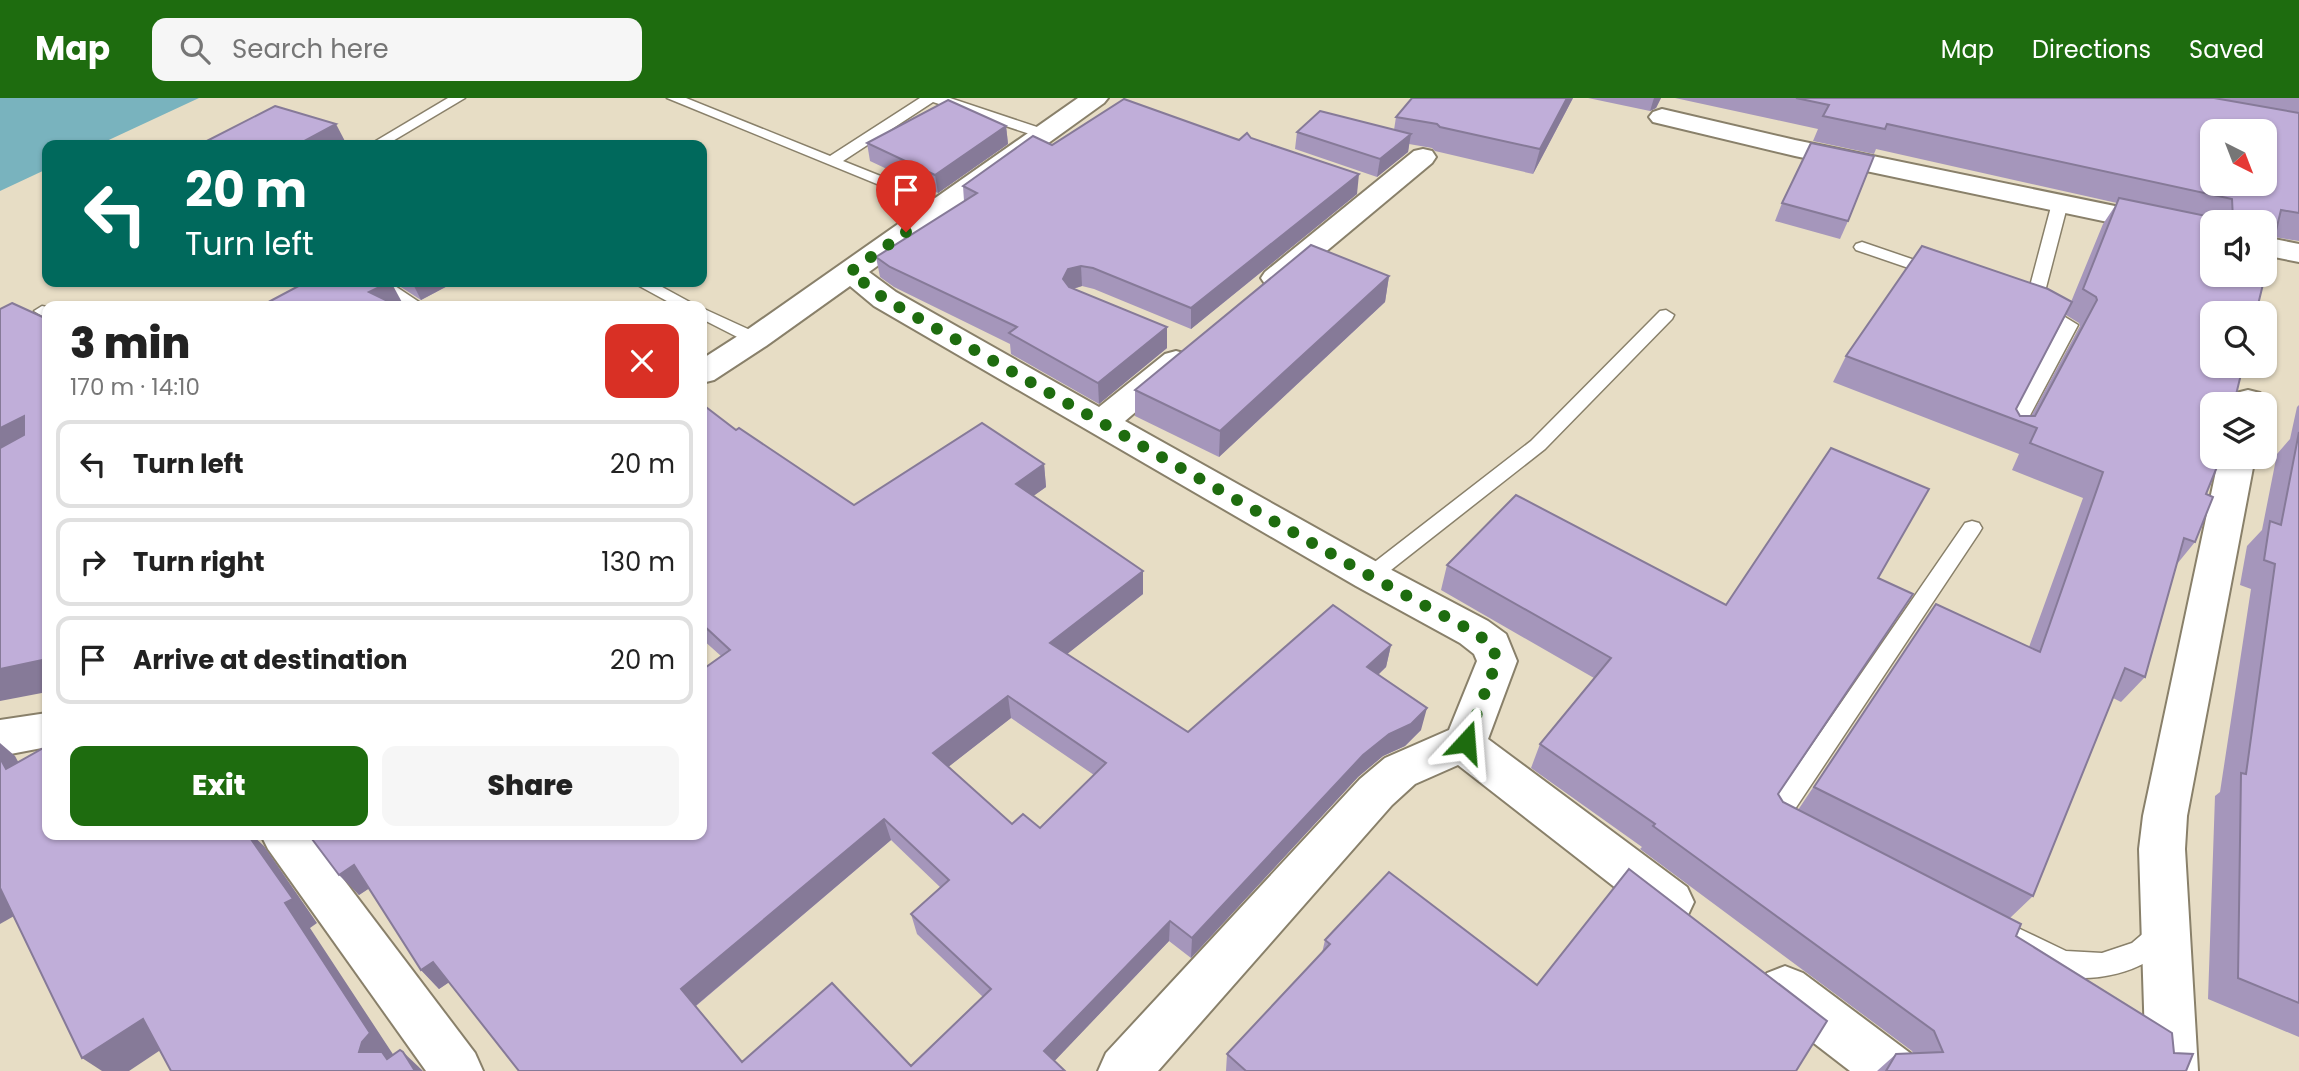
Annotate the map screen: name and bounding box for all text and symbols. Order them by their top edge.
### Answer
search box [152,18,642,81]
text: Map [35,25,110,72]
icon: search [176,30,214,68]
text: Search here [232,31,389,67]
text: Map [1941,33,1994,66]
text: Directions [2032,33,2151,66]
text: Saved [2189,33,2264,66]
north arrow [2200,119,2277,196]
map controls [2200,119,2277,469]
text: 20 m [185,156,307,224]
pin [876,160,936,232]
icon: left [70,168,161,259]
icon: arrive [887,171,925,209]
button: sound [2200,210,2277,287]
text: Turn left [185,221,314,266]
button: search [2200,301,2277,378]
text: 3 min [70,314,190,373]
button: close [605,324,679,398]
text: 170 m · 14:10 [70,371,200,403]
button: layers [2200,392,2277,469]
icon: left [74,445,112,483]
text: Turn left [133,446,244,482]
text: 20 m [610,446,675,482]
icon: right [74,543,112,581]
text: Turn right [133,544,265,580]
text: 130 m [601,544,675,580]
icon: arrive [74,641,112,679]
text: Arrive at destination [133,642,408,678]
text: 20 m [610,642,675,678]
position arrow [1429,705,1503,779]
button: Exit [70,746,368,826]
button: Share [382,746,679,826]

